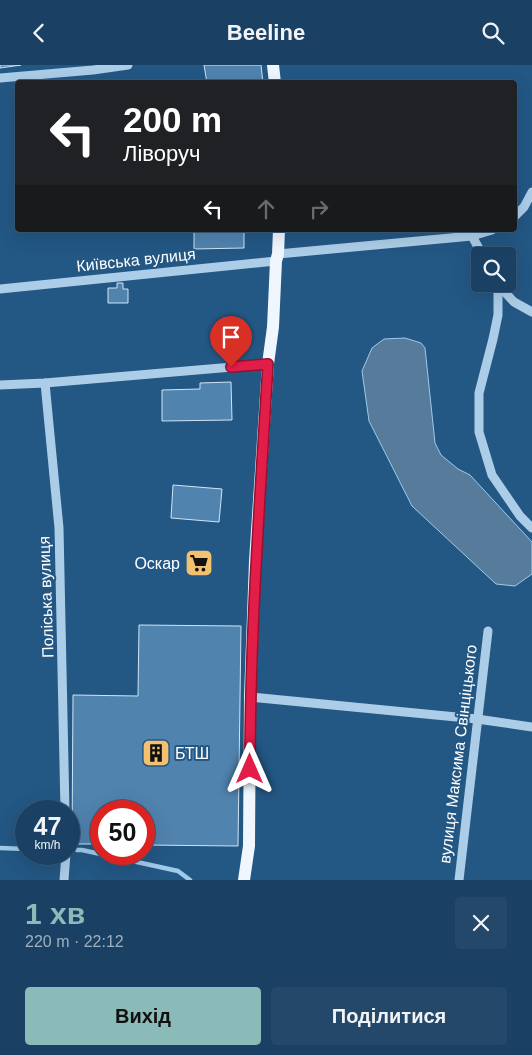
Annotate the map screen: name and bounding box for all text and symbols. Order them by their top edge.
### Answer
icon: back [25,19,53,47]
icon: search [479,19,507,47]
text: Beeline [227,20,305,45]
icon: left [40,100,105,165]
text: 200 m [123,100,222,139]
text: Ліворуч [123,141,200,166]
icon: left [199,195,227,223]
icon: ahead [252,195,280,223]
icon: right [305,195,333,223]
street label: Київська вулиця [75,245,197,275]
map controls [471,247,516,292]
button: search [471,247,516,292]
pin [210,316,252,367]
icon: arrive [217,323,245,351]
street label: Поліська вулиця [35,536,57,658]
supermarket icon: Оскар [184,548,214,578]
place label: Оскар [134,555,180,572]
street label: вулиця Максима Свінціцького [436,644,480,864]
building icon: БТШ [141,738,171,768]
position arrow [223,742,275,794]
place label: БТШ [175,745,209,762]
speed limit sign: 50 [90,800,155,865]
text: 47 [34,812,61,840]
text: km/h [34,838,61,852]
text: 1 хв [25,897,85,930]
button: close [455,897,507,949]
text: 220 m · 22:12 [25,933,124,950]
button: Вихід [25,987,261,1045]
button: Поділитися [271,987,507,1045]

